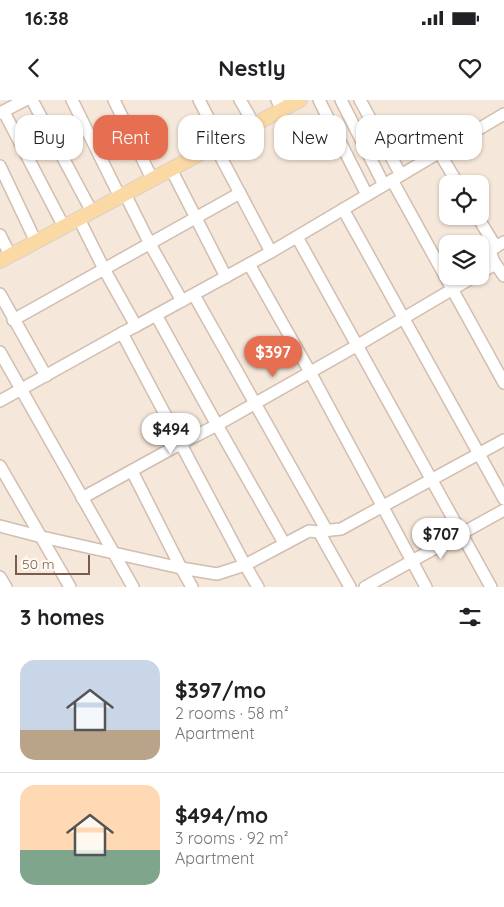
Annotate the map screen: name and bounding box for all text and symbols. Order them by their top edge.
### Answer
text: 16:38 [25,6,69,30]
icon: back [20,54,48,82]
text: Nestly [218,54,286,82]
icon: heart [456,54,484,82]
chip: Buy [15,115,83,160]
chip: Rent [93,115,168,160]
chip: Filters [178,115,264,160]
chip: New [274,115,346,160]
chip: Apartment [356,115,482,160]
map controls [439,175,489,285]
button: locate [439,175,489,225]
button: layers [439,235,489,285]
pin: $397 [243,336,303,378]
text: $397 [255,342,291,362]
pin: $494 [141,412,201,455]
text: $494 [152,419,190,439]
pin: $707 [411,518,471,560]
text: $707 [423,524,459,544]
scale bar [15,552,90,575]
text: 50 m [22,555,55,573]
icon: filters [456,603,484,631]
text: 3 homes [20,604,104,630]
text: $397/mo [175,677,266,703]
icon: home [60,680,120,740]
text: 2 rooms · 58 m² [175,703,289,723]
text: Apartment [175,723,255,743]
text: $494/mo [175,802,268,828]
icon: home [60,805,120,865]
text: 3 rooms · 92 m² [175,828,289,848]
text: Apartment [175,848,255,868]

